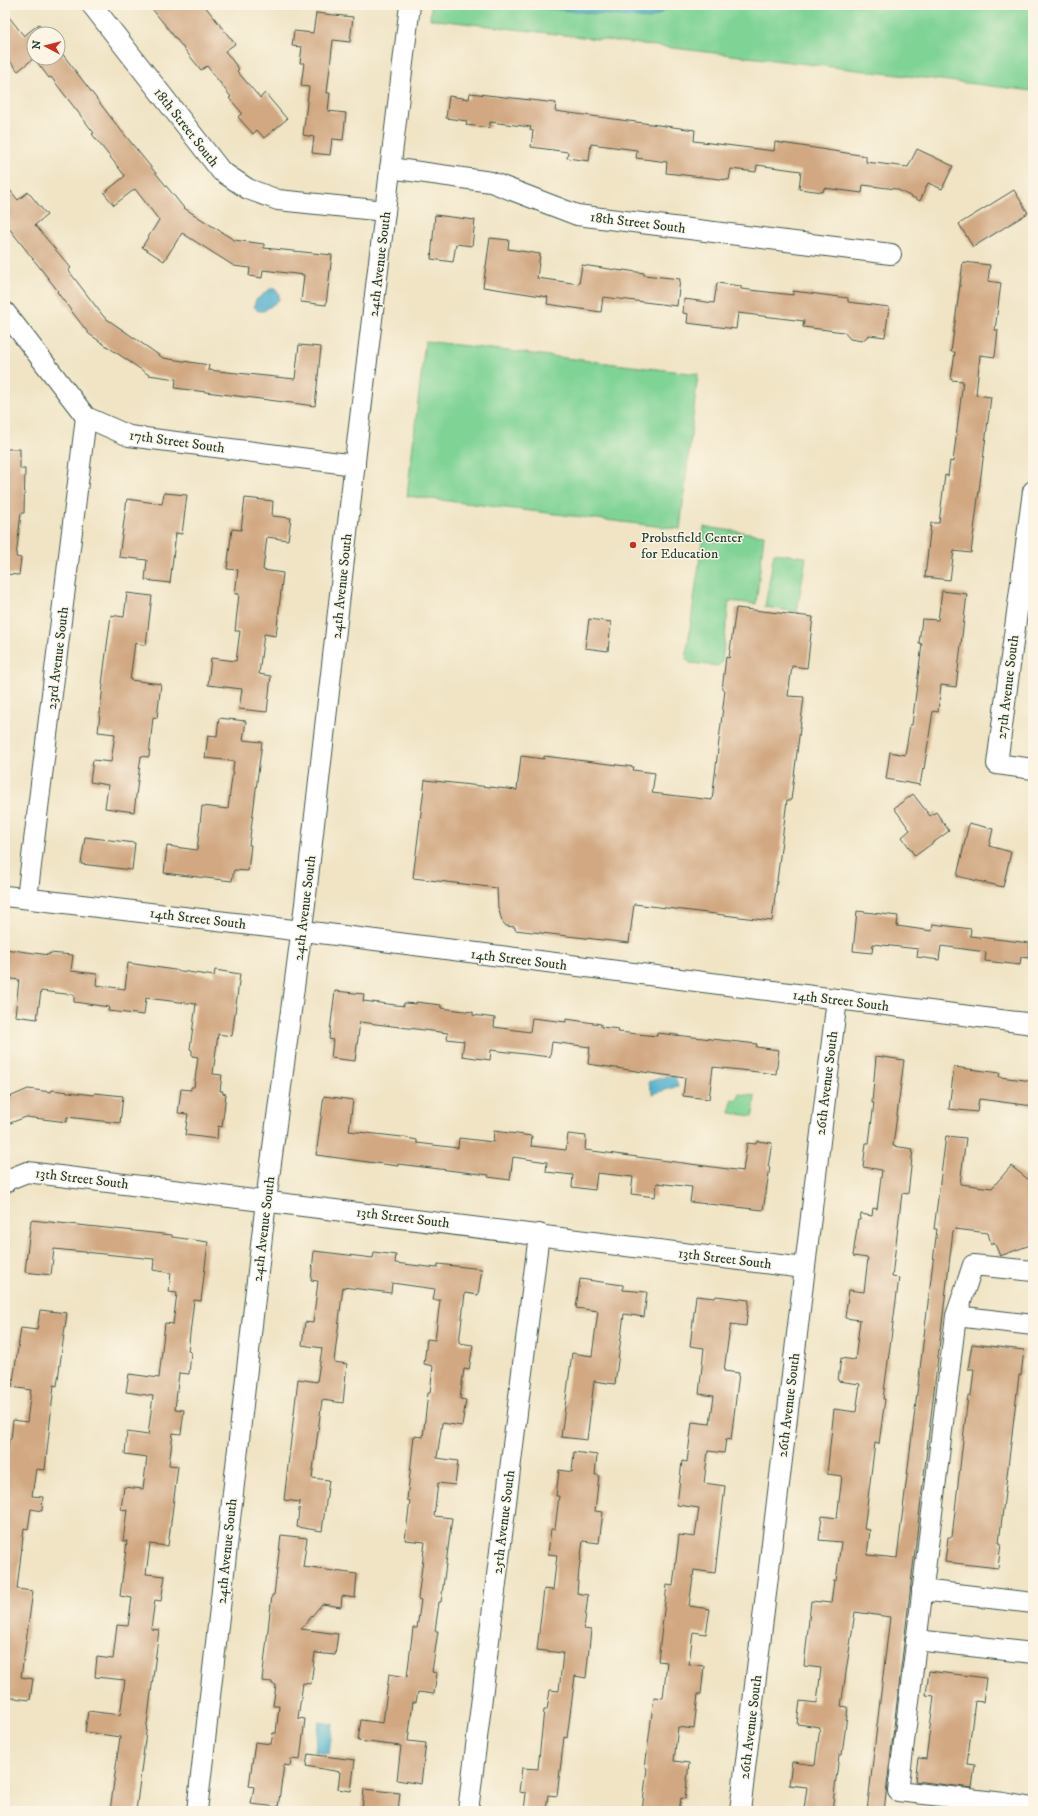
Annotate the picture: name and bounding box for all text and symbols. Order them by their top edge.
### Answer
north arrow [26,26,66,66]
text: N [30,40,45,50]
street label: 18th Street South [150,84,223,171]
street label: 18th Street South [589,208,687,238]
street label: 24th Avenue South [365,210,395,318]
street label: 17th Street South [128,426,226,458]
place label: Probstfield Center for Education [641,529,743,563]
street label: 24th Avenue South [328,532,357,640]
marker: Probstfield Center for Education [628,540,638,550]
street label: 23rd Avenue South [43,605,73,711]
street label: 27th Avenue South [993,633,1023,740]
street label: 24th Avenue South [290,854,320,962]
street label: 14th Street South [149,904,248,934]
street label: 14th Street South [470,945,569,975]
street label: 14th Street South [792,986,891,1016]
street label: 26th Avenue South [812,1029,842,1136]
street label: 13th Street South [34,1164,130,1194]
street label: 24th Avenue South [249,1175,279,1283]
street label: 13th Street South [355,1203,451,1233]
street label: 13th Street South [677,1244,773,1274]
street label: 26th Avenue South [774,1351,804,1458]
street label: 25th Avenue South [489,1468,519,1575]
street label: 24th Avenue South [213,1497,242,1605]
street label: 26th Avenue South [736,1673,766,1780]

